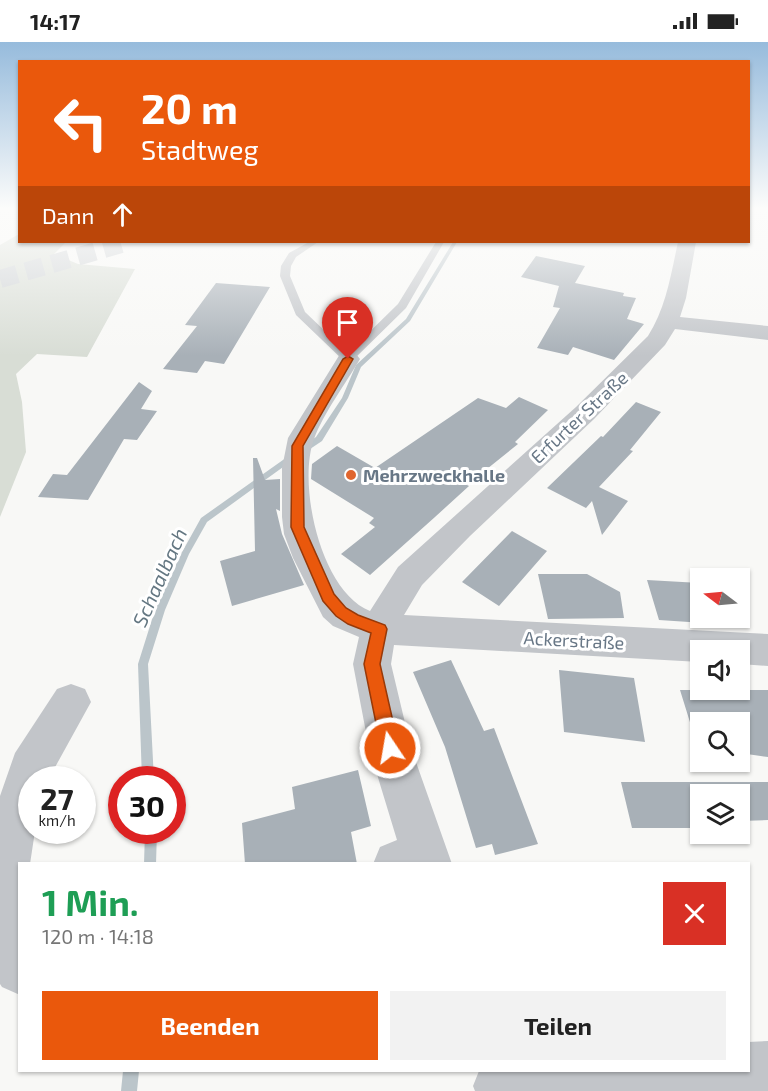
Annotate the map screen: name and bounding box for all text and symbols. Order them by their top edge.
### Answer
text: 14:17 [30,8,80,34]
text: 20 m [141,82,238,132]
icon: left [42,84,120,162]
text: Stadtweg [141,133,259,165]
icon: ahead [106,198,139,231]
text: Dann [42,202,94,228]
pin [322,297,373,359]
icon: arrive [331,306,364,339]
street label: Erfurter Straße [526,366,632,468]
place label: Mehrzweckhalle [363,464,505,486]
marker: Mehrzweckhalle [344,468,358,482]
water label: Schaalbach [127,524,191,630]
north arrow [690,568,750,628]
map controls [690,568,750,844]
street label: Ackerstraße [523,626,625,654]
button: sound [690,640,750,700]
button: search [690,712,750,772]
position arrow [358,716,422,780]
speed limit sign: 30 [108,766,186,844]
text: 27 [40,780,74,816]
button: layers [690,784,750,844]
text: km/h [38,811,76,829]
text: 1 Min. [42,880,139,923]
button: close [663,882,726,945]
text: 120 m · 14:18 [42,924,154,948]
button: Beenden [42,991,378,1060]
button: Teilen [390,991,726,1060]

